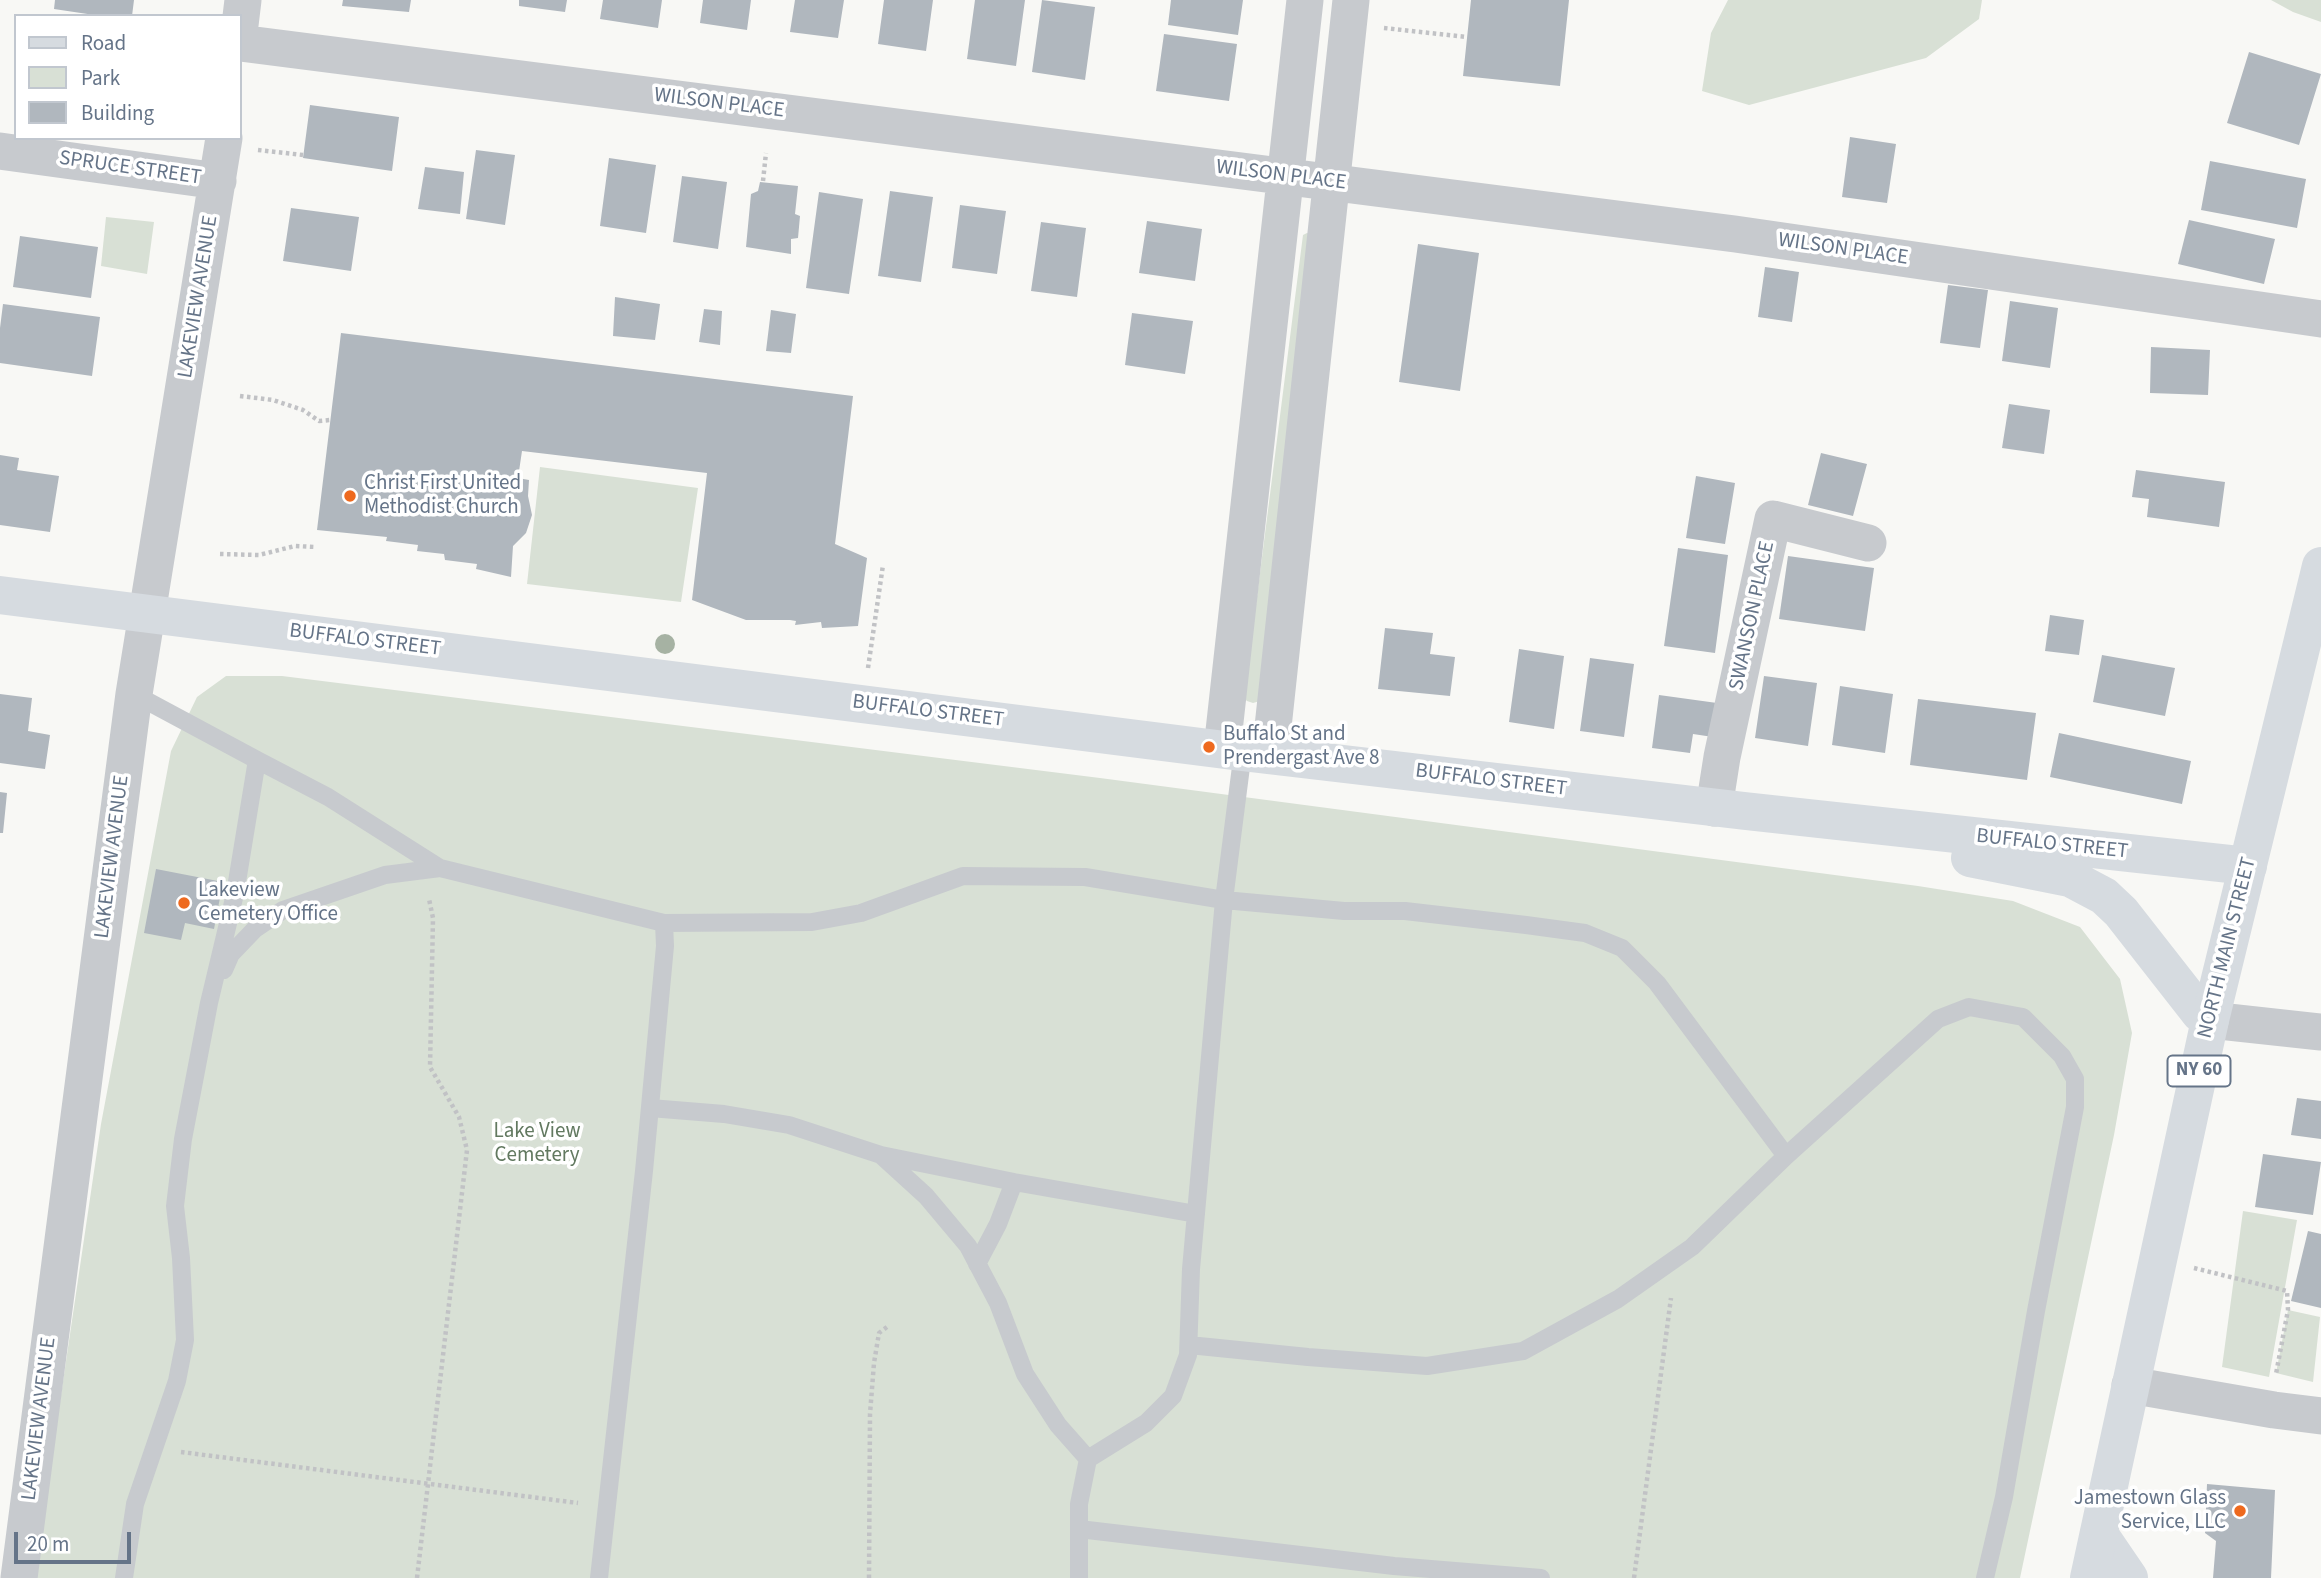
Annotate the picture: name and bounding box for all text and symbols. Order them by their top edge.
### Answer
legend [14,14,242,140]
text: Road [81,28,126,58]
text: Park [81,63,120,93]
street label: WILSON PLACE [652,84,786,124]
text: Building [81,98,154,128]
street label: SPRUCE STREET [57,147,203,191]
street label: WILSON PLACE [1214,156,1348,196]
street label: LAKEVIEW AVENUE [174,214,224,380]
street label: WILSON PLACE [1776,228,1910,272]
place label: Christ First United Methodist Church [364,471,521,521]
marker: Christ First United Methodist Church [342,488,358,504]
street label: SWANSON PLACE [1725,539,1781,693]
street label: BUFFALO STREET [288,619,442,663]
street label: BUFFALO STREET [851,690,1005,734]
place label: Buffalo St and Prendergast Ave 8 [1223,722,1380,772]
marker: Buffalo St and Prendergast Ave 8 [1201,739,1217,755]
street label: BUFFALO STREET [1414,759,1568,803]
street label: LAKEVIEW AVENUE [90,774,136,940]
street label: BUFFALO STREET [1975,825,2129,865]
street label: NORTH MAIN STREET [2193,855,2263,1041]
place label: Lakeview Cemetery Office [198,878,338,928]
marker: Lakeview Cemetery Office [176,895,192,911]
road number: NY 60 [2168,1056,2230,1086]
park label: Lake View Cemetery [493,1119,581,1169]
street label: LAKEVIEW AVENUE [17,1336,63,1502]
place label: Jamestown Glass Service, LLC [2074,1486,2226,1536]
marker: Jamestown Glass Service, LLC [2232,1503,2248,1519]
scale bar [18,1518,135,1562]
text: 20 m [27,1529,69,1559]

